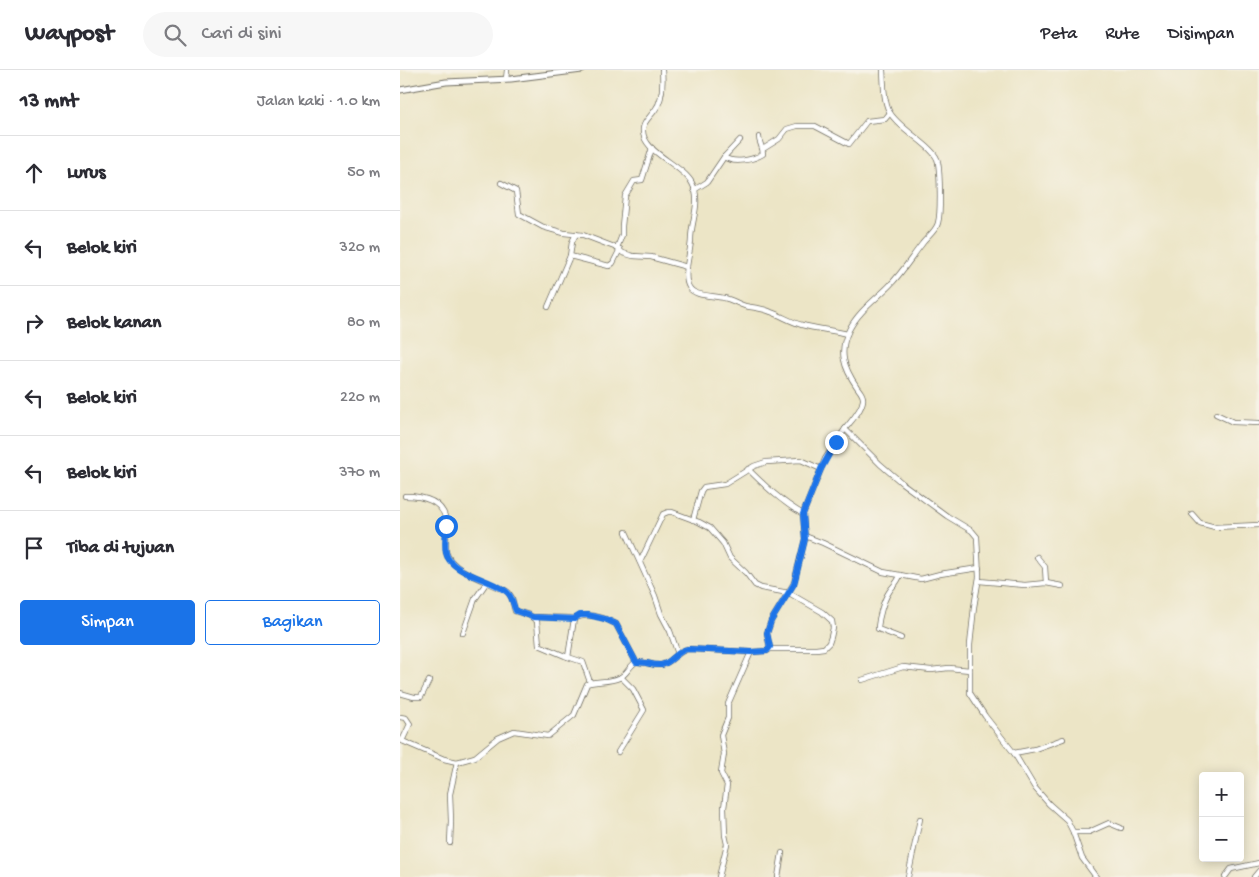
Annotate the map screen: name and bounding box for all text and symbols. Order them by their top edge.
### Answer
search box [143,12,493,57]
text: Waypost [25,20,113,49]
icon: search [161,21,189,49]
text: Cari di sini [201,23,282,46]
text: Peta [1041,24,1077,45]
text: Rute [1105,24,1140,45]
text: Disimpan [1168,24,1234,45]
text: 13 mnt [20,90,78,115]
text: Jalan kaki · 1.0 km [257,93,380,112]
icon: ahead [20,159,48,187]
text: Lurus [67,162,106,185]
text: 50 m [347,164,380,183]
icon: left [20,234,48,262]
text: Belok kiri [67,237,137,260]
text: 320 m [340,239,380,258]
icon: right [20,309,48,337]
text: Belok kanan [67,312,161,335]
text: 80 m [347,314,380,333]
icon: left [20,384,48,412]
text: Belok kiri [67,387,137,410]
text: 220 m [340,389,380,408]
route end [825,431,848,454]
icon: left [20,459,48,487]
text: Belok kiri [67,462,137,485]
text: 370 m [339,464,380,483]
route start [435,515,458,538]
icon: arrive [20,534,48,562]
text: Tiba di tujuan [67,537,174,560]
button: Simpan [20,600,195,645]
button: Bagikan [205,600,380,645]
map controls [1199,772,1244,862]
button: + [1199,772,1244,817]
button: − [1199,817,1244,862]

